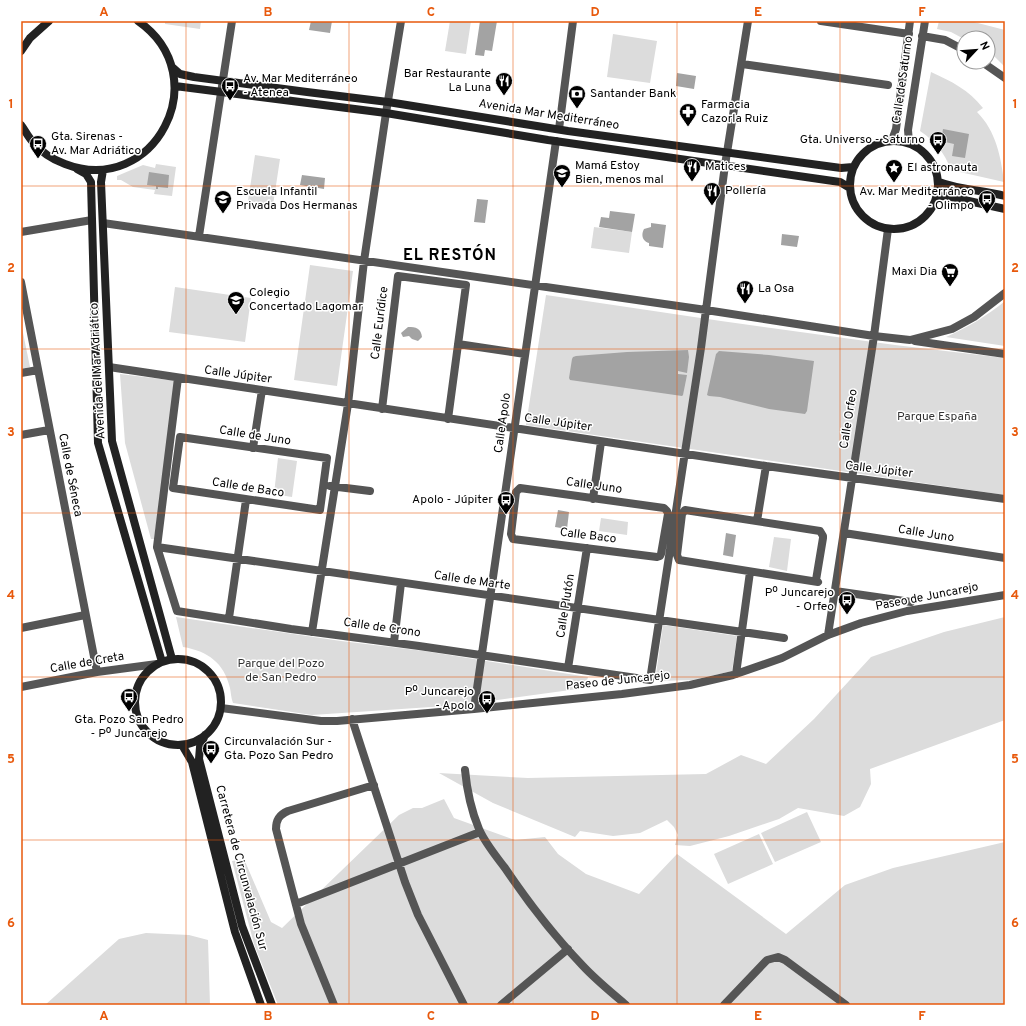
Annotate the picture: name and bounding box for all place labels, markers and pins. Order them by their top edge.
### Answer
place label: Bar Restaurante La Luna [404,66,491,96]
place label: Av. Mar Mediterráneo - Atenea [243,71,358,101]
restaurant icon: Bar Restaurante La Luna [494,71,514,96]
bus stop icon: Av. Mar Mediterráneo - Atenea [220,76,240,101]
bank icon: Santander Bank [567,84,587,109]
place label: Santander Bank [590,86,676,102]
place label: Farmacia Cazorla Ruiz [701,97,768,127]
pharmacy icon: Farmacia Cazorla Ruiz [678,102,698,127]
place label: Gta. Sirenas - Av. Mar Adriático [51,129,141,159]
bus stop icon: Gta. Universo - Saturno [928,130,948,155]
place label: Gta. Universo - Saturno [800,132,925,148]
bus stop icon: Gta. Sirenas - Av. Mar Adriático [28,134,48,159]
restaurant icon: Matices [682,157,702,182]
place label: Mamá Estoy Bien, menos mal [575,158,664,188]
place icon: El astronauta [884,158,904,183]
place label: Matices [705,159,746,175]
place label: El astronauta [907,160,978,176]
school or university icon: Mamá Estoy Bien, menos mal [552,163,572,188]
restaurant icon: Pollería [702,181,722,206]
place label: Pollería [725,183,766,199]
place label: Escuela Infantil Privada Dos Hermanas [236,184,358,214]
place label: Av. Mar Mediterráneo - Olimpo [859,184,974,214]
school or university icon: Escuela Infantil Privada Dos Hermanas [213,189,233,214]
bus stop icon: Av. Mar Mediterráneo - Olimpo [977,189,997,214]
supermarket icon: Maxi Dia [940,262,960,287]
place label: Maxi Dia [892,264,937,280]
restaurant icon: La Osa [735,279,755,304]
place label: La Osa [758,281,794,297]
place label: Colegio Concertado Lagomar [249,285,363,315]
school or university icon: Colegio Concertado Lagomar [226,290,246,315]
bus stop icon: Apolo - Júpiter [496,490,516,515]
place label: Apolo - Júpiter [412,492,493,508]
place label: Pº Juncarejo - Orfeo [765,585,834,615]
bus stop icon: Pº Juncarejo - Orfeo [837,590,857,615]
place label: Pº Juncarejo - Apolo [405,684,474,714]
bus stop icon: Gta. Pozo San Pedro - Pº Juncarejo [119,687,139,712]
bus stop icon: Pº Juncarejo - Apolo [477,689,497,714]
place label: Gta. Pozo San Pedro - Pº Juncarejo [74,712,184,742]
place label: Circunvalación Sur - Gta. Pozo San Pedro [224,734,334,764]
bus stop icon: Circunvalación Sur - Gta. Pozo San Pedro [201,739,221,764]

